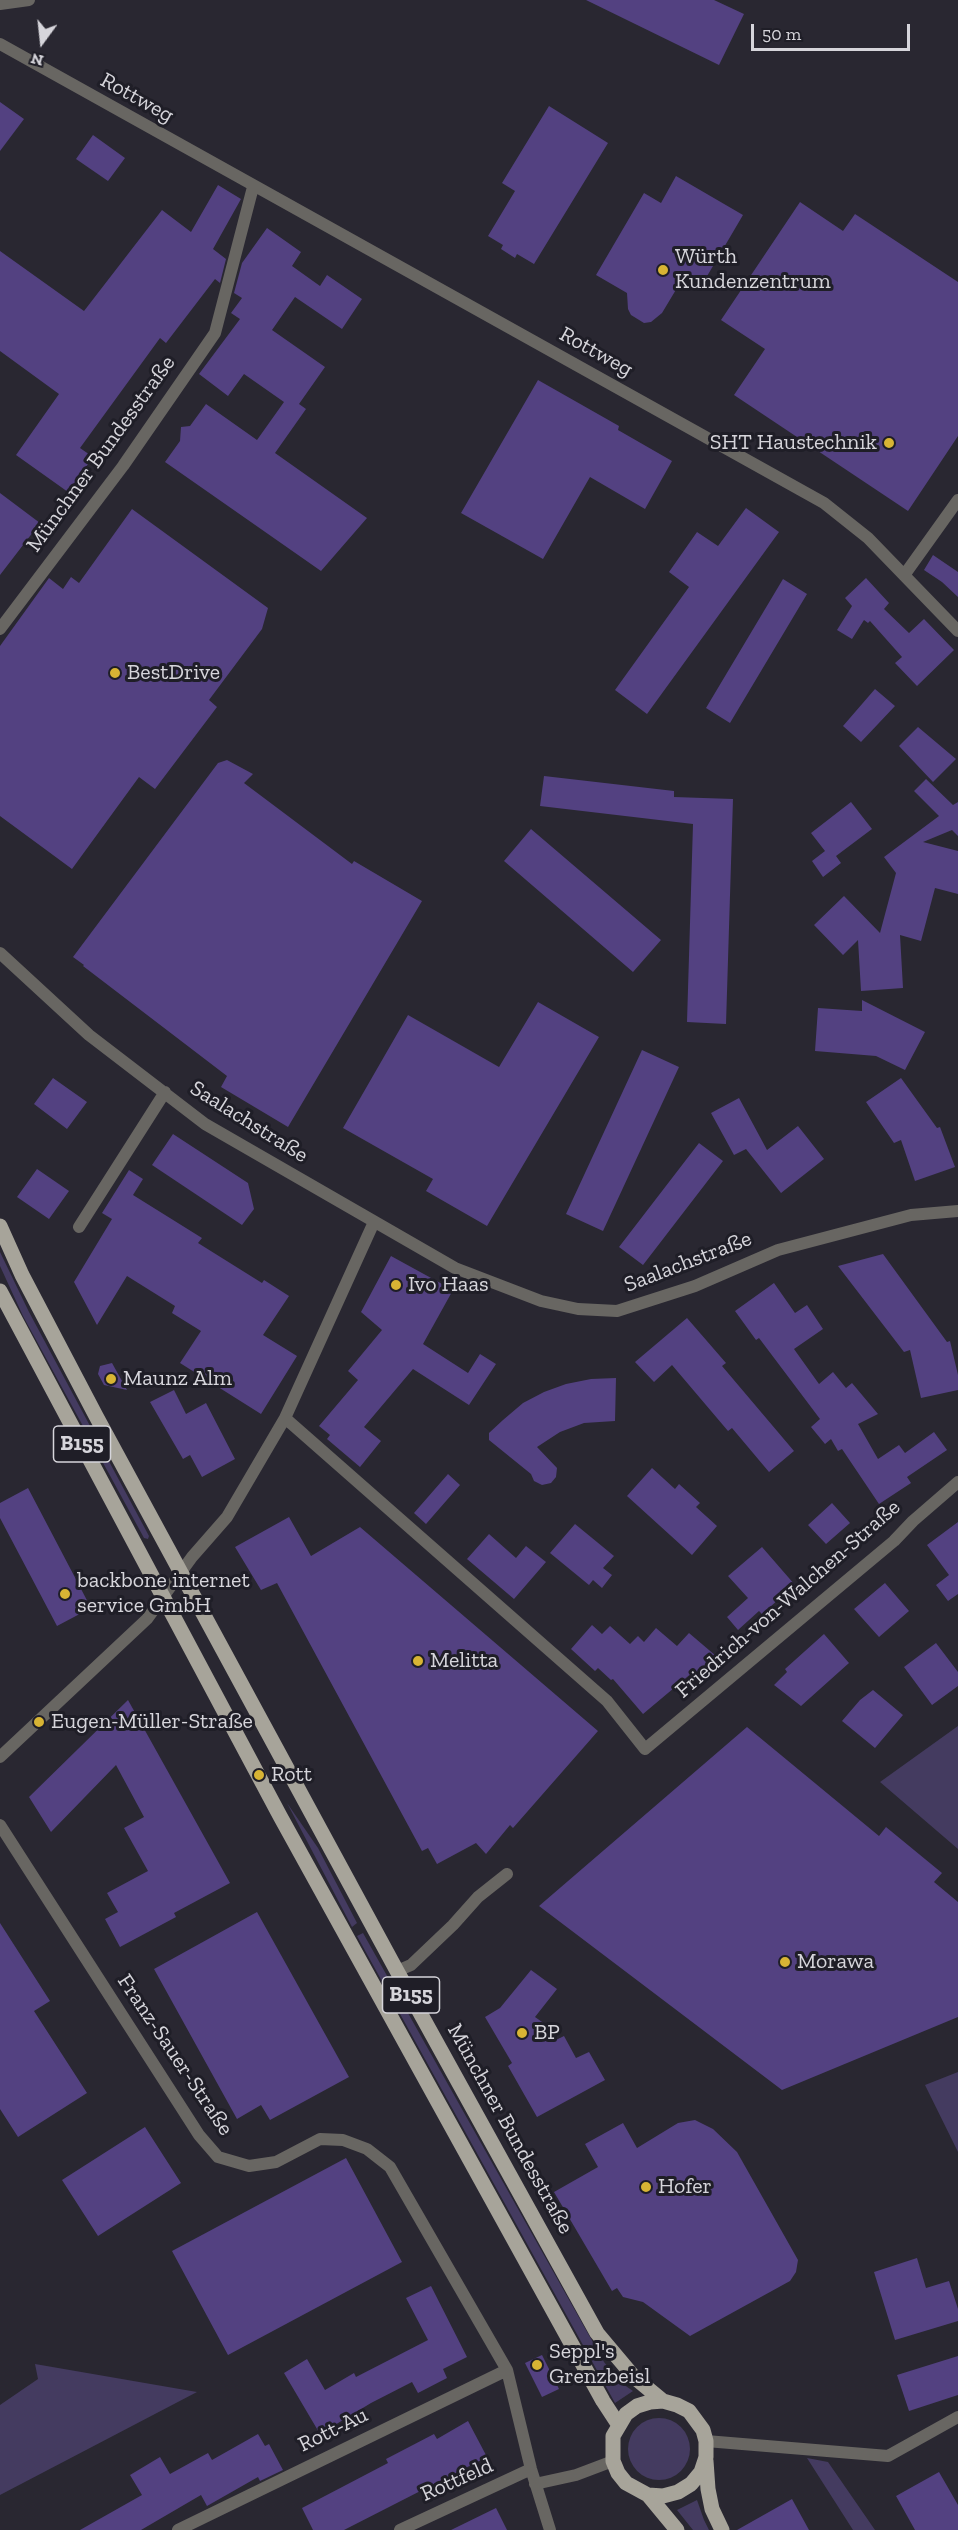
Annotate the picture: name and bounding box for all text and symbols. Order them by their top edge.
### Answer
north arrow [12,12,72,72]
scale bar [754,12,913,50]
text: 50 m [762,23,801,45]
text: N [29,49,46,71]
street label: Rottweg [96,67,178,129]
place label: Würth Kundenzentrum [675,244,831,296]
marker: Würth Kundenzentrum [656,263,670,277]
street label: Rottweg [555,321,637,383]
street label: Münchner Bundesstraße [21,351,181,557]
place label: SHT Haustechnik [710,430,877,456]
marker: SHT Haustechnik [882,436,896,450]
place label: BestDrive [127,660,220,686]
marker: BestDrive [108,666,122,680]
street label: Saalachstraße [185,1075,313,1169]
street label: Saalachstraße [621,1226,755,1298]
place label: Ivo Haas [408,1272,489,1298]
marker: Ivo Haas [389,1278,403,1292]
place label: Maunz Alm [123,1366,232,1392]
marker: Maunz Alm [104,1372,118,1386]
road number: B155 [54,1426,110,1462]
street label: Friedrich-von-Walchen-Straße [670,1494,906,1704]
place label: backbone internet service GmbH [77,1568,250,1620]
marker: backbone internet service GmbH [58,1587,72,1601]
place label: Melitta [430,1648,498,1674]
marker: Melitta [411,1654,425,1668]
place label: Eugen-Müller-Straße [51,1709,253,1735]
marker: Eugen-Müller-Straße [32,1715,46,1729]
place label: Rott [271,1762,312,1788]
marker: Rott [252,1768,266,1782]
place label: Morawa [797,1949,874,1975]
marker: Morawa [778,1955,792,1969]
street label: Franz-Sauer-Straße [111,1969,239,2141]
road number: B155 [382,1977,440,2013]
street label: Münchner Bundesstraße [441,2019,579,2239]
place label: BP [534,2020,560,2046]
marker: BP [515,2026,529,2040]
place label: Hofer [658,2174,712,2200]
marker: Hofer [639,2180,653,2194]
place label: Seppl's Grenzbeisl [549,2339,650,2390]
marker: Seppl's Grenzbeisl [530,2358,544,2372]
street label: Rott-Au [294,2402,372,2458]
street label: Rottfeld [417,2452,497,2508]

